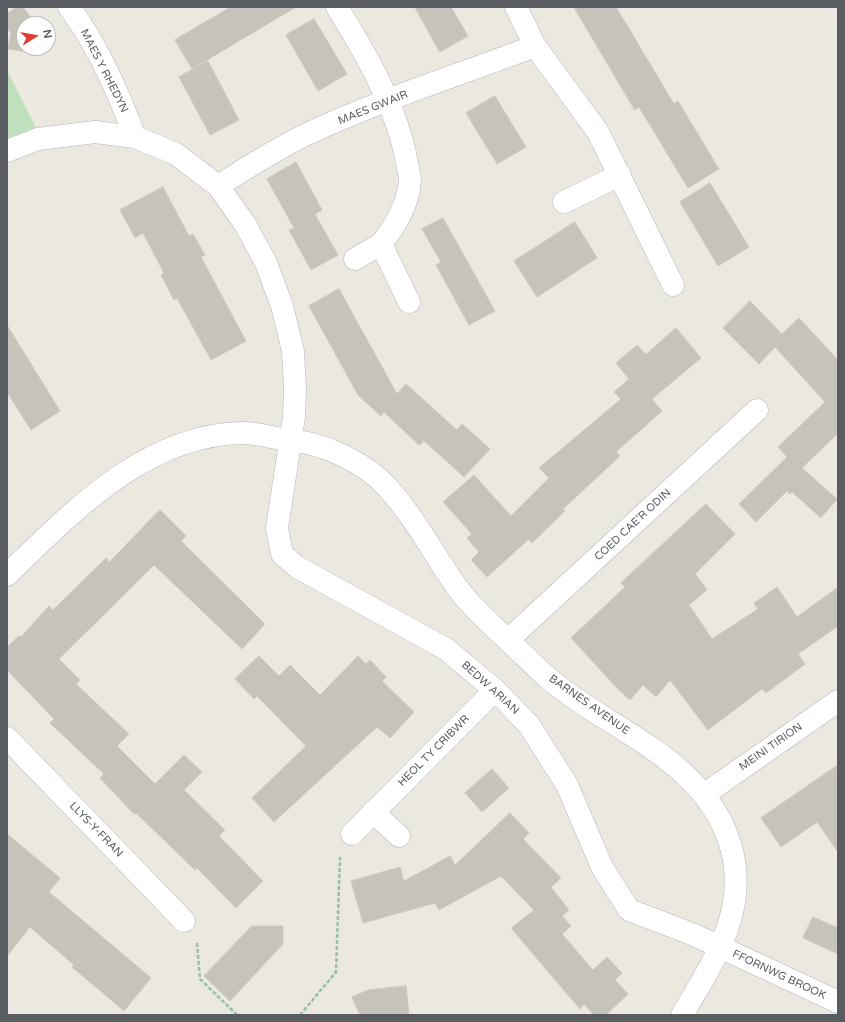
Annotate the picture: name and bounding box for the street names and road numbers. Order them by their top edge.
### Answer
street label: MAES Y RHEDYN [77,27,131,115]
street label: MAES GWAIR [336,88,410,128]
street label: COED CAE'R ODIN [592,486,674,564]
street label: BEDW ARIAN [458,659,522,717]
street label: BARNES AVENUE [546,672,632,738]
street label: HEOL TY CRIBWR [396,713,472,789]
street label: MEINI TIRION [737,720,805,774]
street label: LLYS-Y-FRAN [66,800,126,860]
street label: FFORNWG BROOK [730,948,828,1002]

